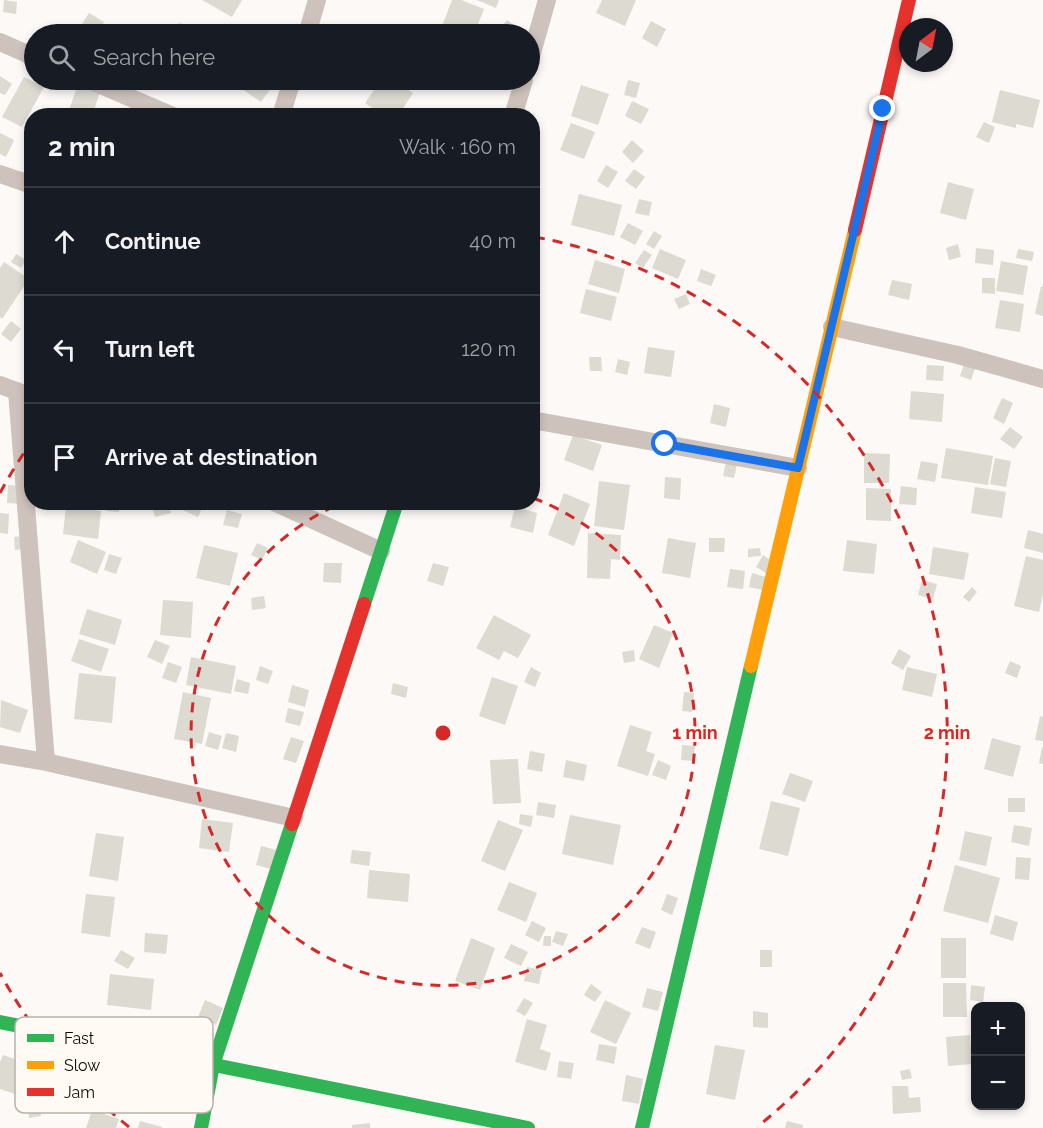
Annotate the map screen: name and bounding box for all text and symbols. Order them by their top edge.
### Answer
north arrow [899,18,953,72]
search box [24,24,540,90]
icon: search [45,41,78,74]
text: Search here [93,44,215,70]
route end [869,95,895,121]
text: 2 min [48,132,115,162]
text: Walk · 160 m [399,135,516,159]
icon: ahead [48,225,81,258]
text: Continue [105,228,201,254]
text: 40 m [469,229,516,253]
icon: left [48,333,81,366]
text: Turn left [105,336,195,362]
text: 120 m [461,337,516,361]
route start [651,430,677,456]
icon: arrive [48,441,81,474]
text: Arrive at destination [105,444,318,470]
text: 1 min [672,722,718,743]
text: 2 min [924,722,970,743]
centre of rings [433,723,453,743]
map controls [971,1002,1025,1110]
button: + [971,1002,1025,1056]
legend [15,1017,213,1113]
text: Fast [64,1029,95,1048]
text: Slow [64,1056,100,1075]
button: − [971,1056,1025,1110]
text: Jam [64,1083,95,1102]

